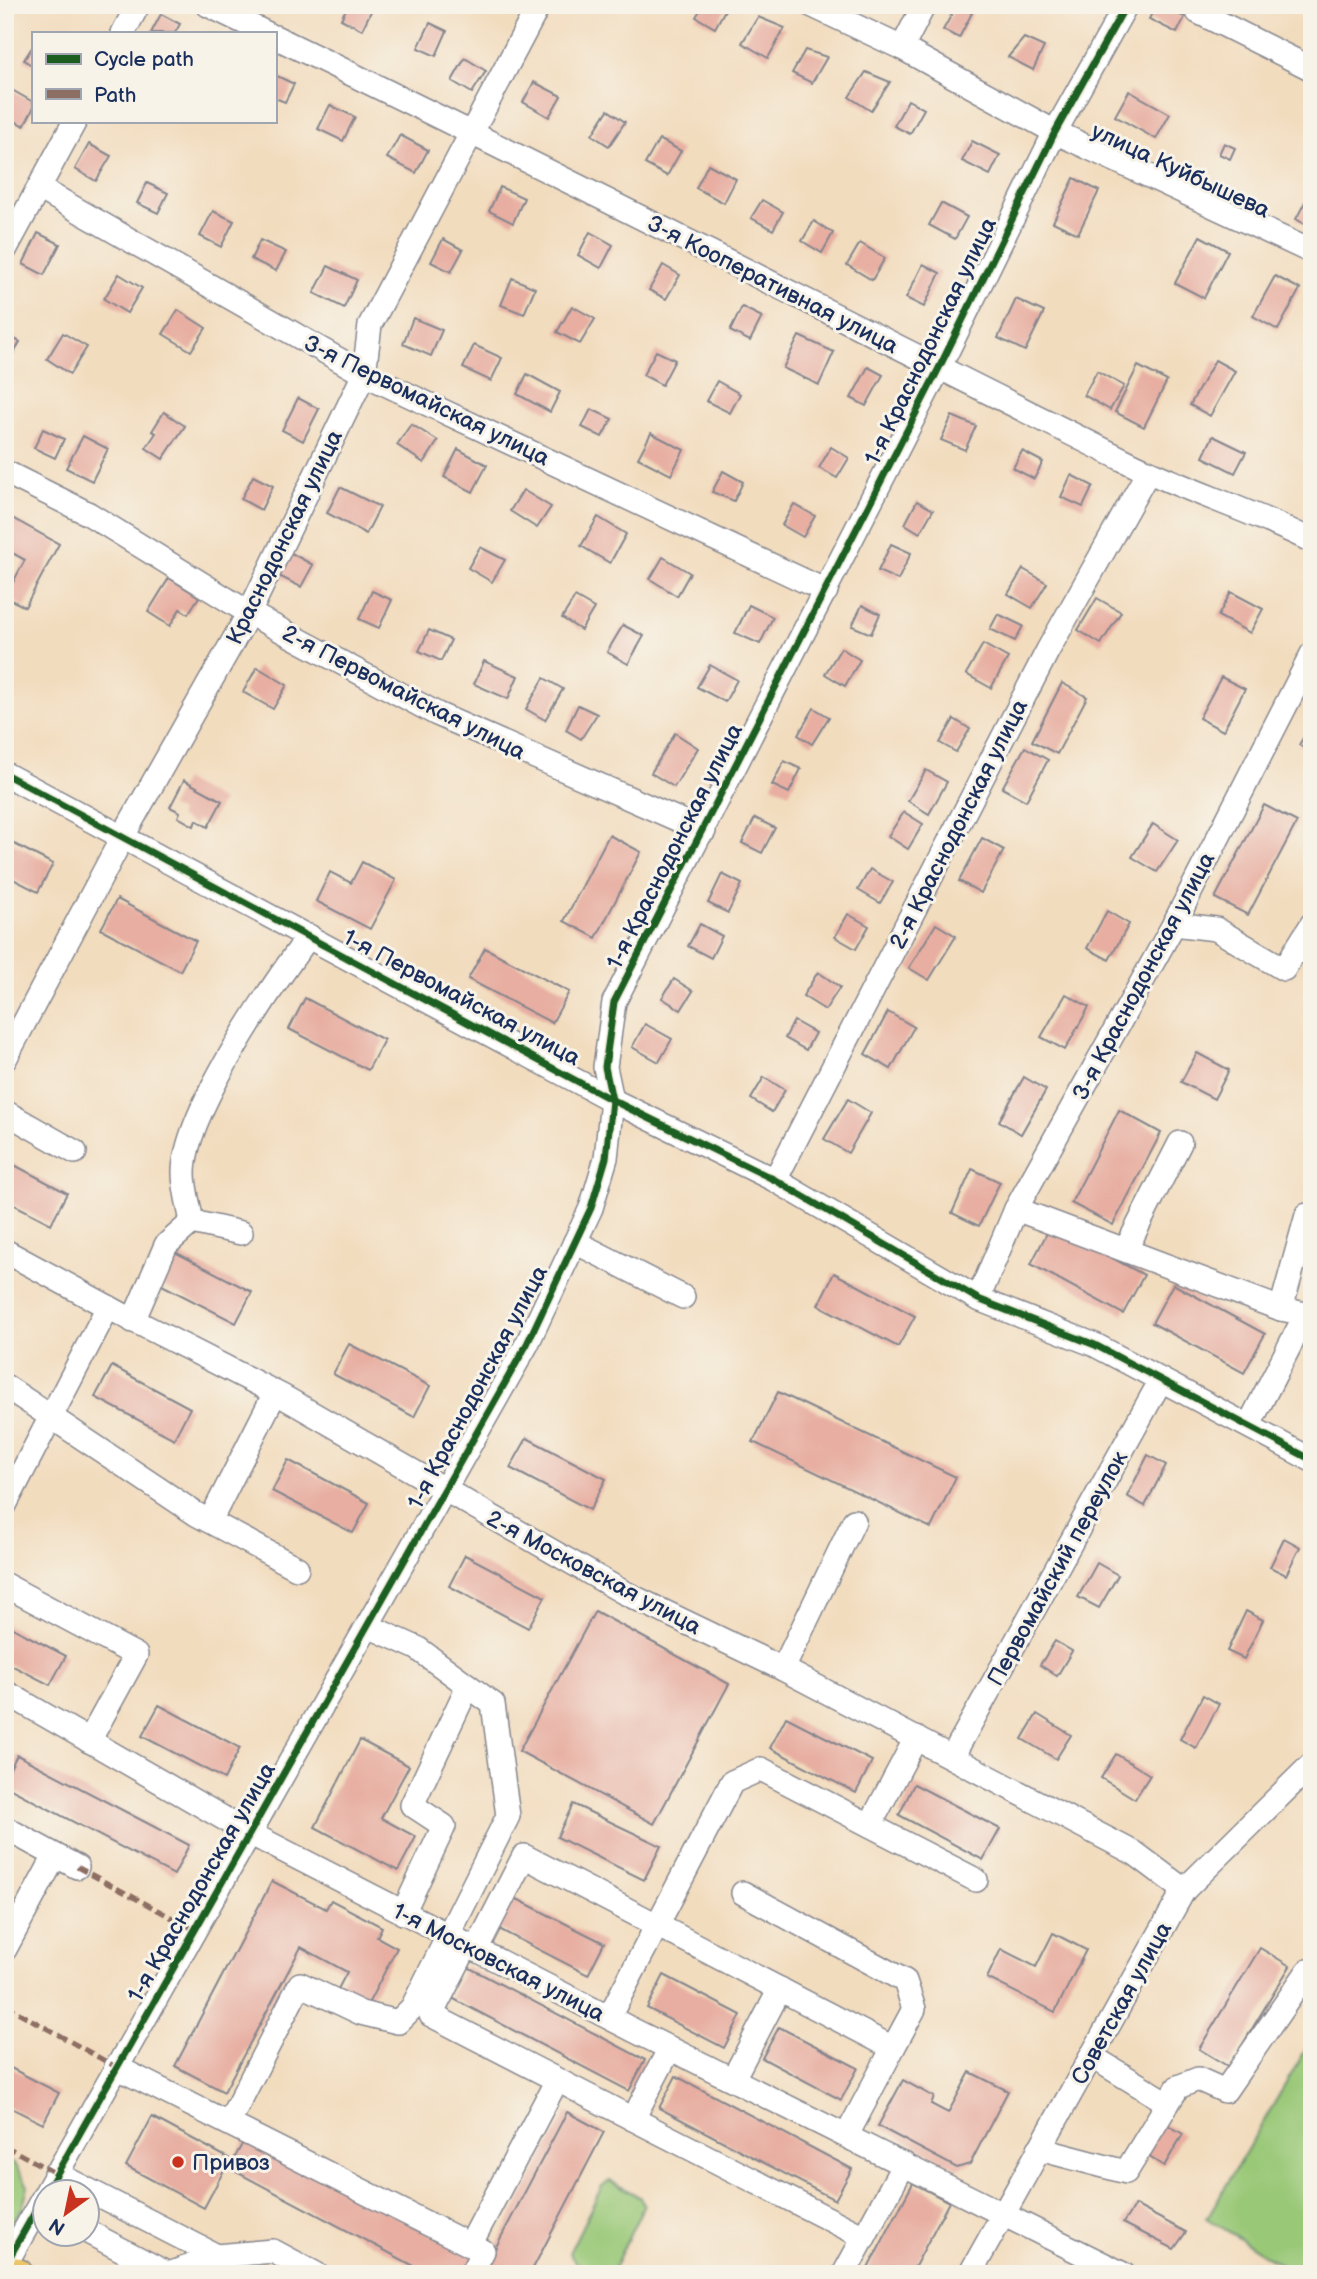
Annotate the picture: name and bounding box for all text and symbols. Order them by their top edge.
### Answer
legend [32,32,276,122]
text: Cycle path [94,47,194,72]
text: Path [94,83,136,108]
street label: улица Куйбышева [1087,117,1275,225]
street label: 3-я Кооперативная улица [642,209,903,361]
street label: 1-я Краснодонская улица [859,213,1003,470]
street label: 3-я Первомайская улица [299,329,554,473]
street label: Краснодонская улица [221,425,349,649]
street label: 2-я Первомайская улица [277,619,530,767]
street label: 2-я Краснодонская улица [884,695,1034,954]
street label: 1-я Краснодонская улица [601,719,749,974]
street label: 3-я Краснодонская улица [1067,847,1221,1105]
street label: 1-я Первомайская улица [338,923,585,1073]
street label: 1-я Краснодонская улица [402,1261,554,1514]
street label: Первомайский переулок [982,1445,1135,1691]
street label: 2-я Московская улица [482,1504,706,1641]
street label: 1-я Краснодонская улица [122,1757,282,2007]
street label: 1-я Московская улица [388,1897,610,2029]
street label: Советская улица [1066,1917,1178,2090]
place label: Привоз [192,2149,270,2177]
marker: Привоз [170,2154,186,2170]
north arrow [32,2178,102,2248]
text: N [45,2212,70,2240]

